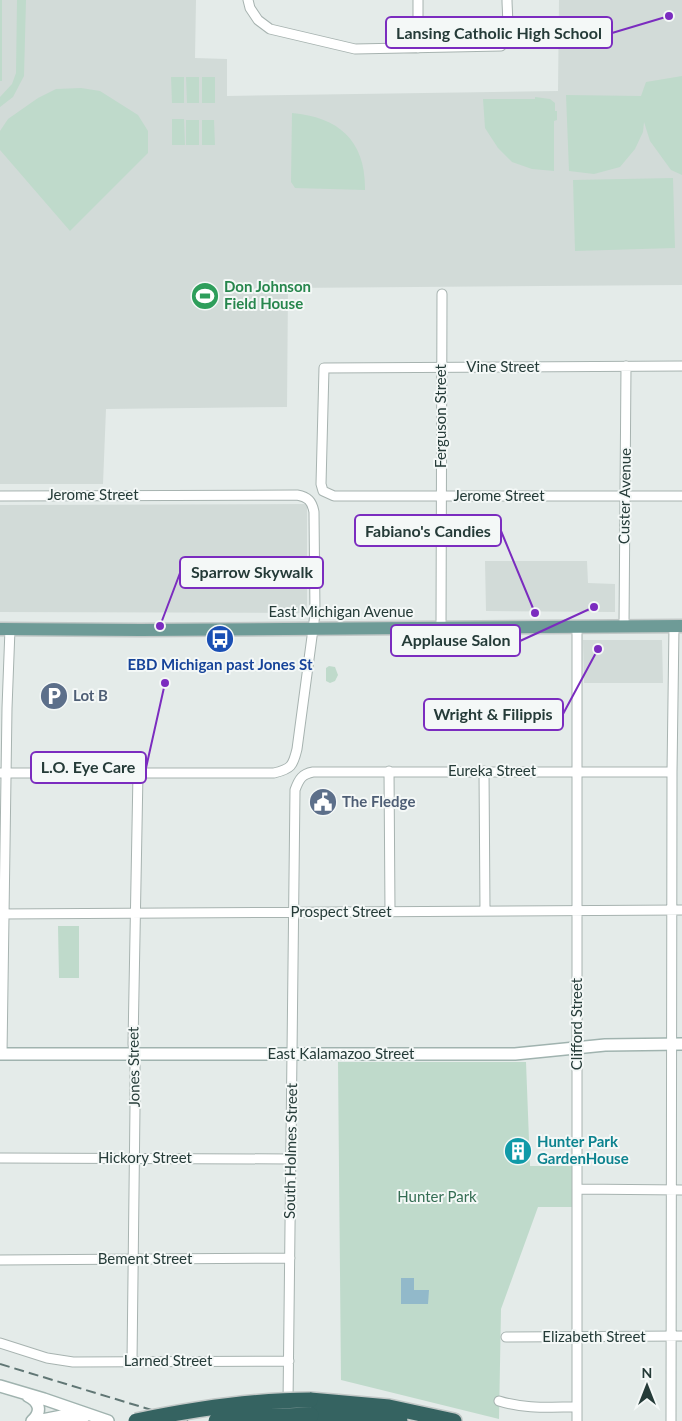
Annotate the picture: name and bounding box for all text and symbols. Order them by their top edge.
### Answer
callout: Lansing Catholic High School [386,17,612,48]
text: Lansing Catholic High School [396,23,602,42]
place label: Don Johnson Field House [224,277,311,312]
sports icon: Don Johnson Field House [190,281,220,311]
street label: Vine Street [466,357,540,375]
street label: Ferguson Street [431,363,449,468]
street label: Custer Avenue [614,448,634,544]
street label: Jerome Street [47,485,139,503]
street label: Jerome Street [453,486,545,504]
callout: Fabiano's Candies [355,515,501,546]
text: Fabiano's Candies [365,521,491,540]
callout: Sparrow Skywalk [180,557,323,588]
text: Sparrow Skywalk [191,562,313,581]
street label: East Michigan Avenue [269,602,414,620]
bus stop icon: EBD Michigan past Jones St [205,624,235,654]
callout: Applause Salon [391,625,520,656]
text: Applause Salon [401,630,510,649]
place label: EBD Michigan past Jones St [127,655,313,673]
parking icon: Lot B [39,681,69,711]
place label: Lot B [73,686,108,704]
callout: Wright & Filippis [424,699,563,730]
text: Wright & Filippis [433,704,553,723]
callout: L.O. Eye Care [31,752,146,783]
text: L.O. Eye Care [41,757,136,776]
street label: Eureka Street [448,761,537,779]
public building icon: The Fledge [308,787,338,817]
place label: The Fledge [342,792,415,810]
street label: Prospect Street [290,902,392,920]
street label: Clifford Street [567,977,585,1070]
street label: Jones Street [123,1026,143,1108]
street label: East Kalamazoo Street [268,1044,415,1062]
street label: South Holmes Street [280,1082,300,1219]
place label: Hunter Park GardenHouse [537,1132,629,1167]
building icon: Hunter Park GardenHouse [503,1136,533,1166]
street label: Hickory Street [98,1148,193,1166]
park label: Hunter Park [397,1187,477,1205]
street label: Bement Street [98,1249,193,1267]
street label: Elizabeth Street [542,1327,646,1345]
street label: Larned Street [124,1351,213,1369]
north arrow [622,1361,672,1411]
text: N [642,1364,652,1381]

